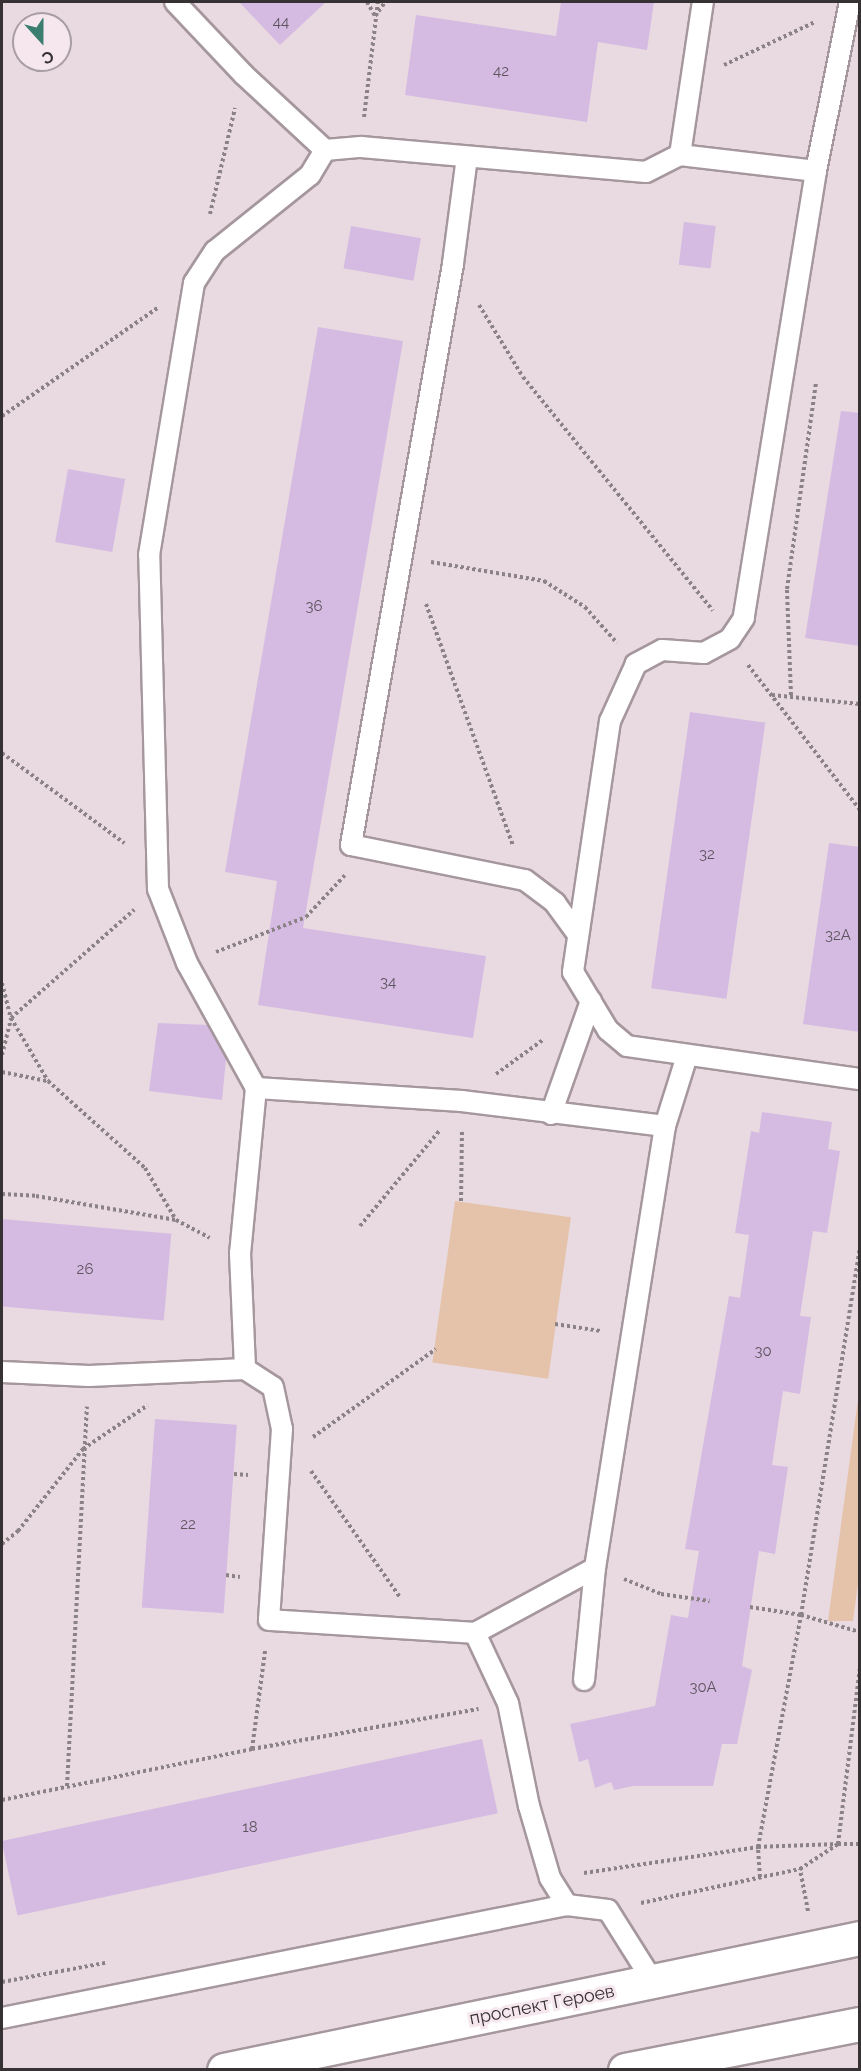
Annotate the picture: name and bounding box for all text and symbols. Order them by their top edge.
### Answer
north arrow [12,12,72,72]
house number: 44 [273,14,289,32]
text: С [39,47,56,68]
house number: 42 [493,63,509,81]
house number: 36 [305,598,323,616]
house number: 32 [699,846,715,864]
house number: 32А [825,927,851,945]
house number: 34 [380,974,396,992]
house number: 26 [77,1261,93,1279]
house number: 30 [754,1343,772,1361]
house number: 22 [180,1516,196,1534]
house number: 30А [689,1679,717,1697]
house number: 18 [242,1819,258,1837]
street label: проспект Героев [468,1980,616,2030]

